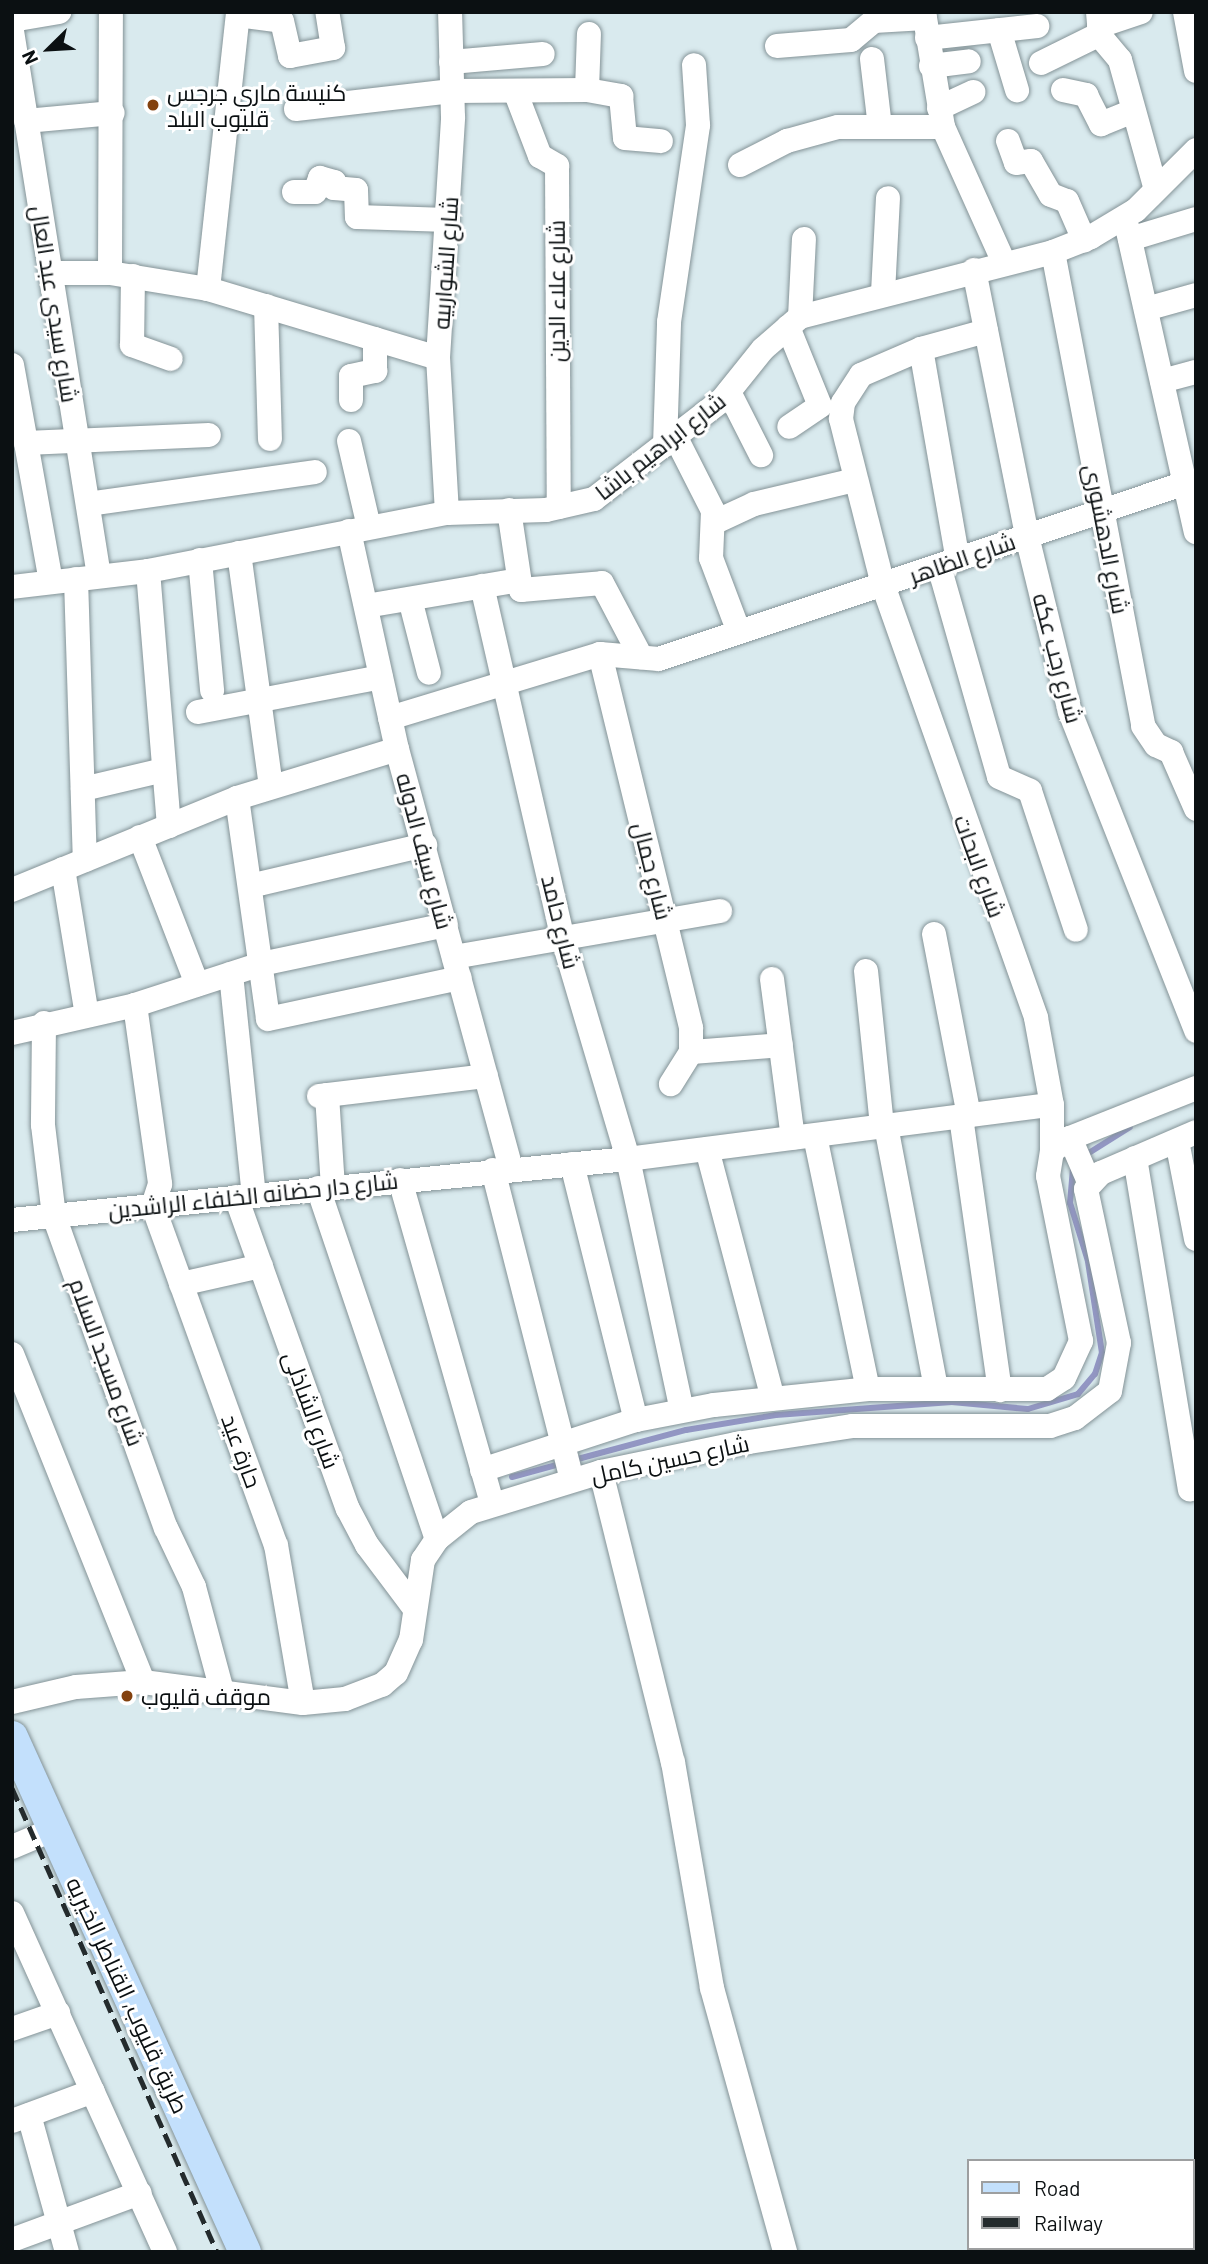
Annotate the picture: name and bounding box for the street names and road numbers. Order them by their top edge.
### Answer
street label: شارع الشواربيه [427,196,463,330]
street label: شارع سيدى عبد العال [26,204,84,404]
street label: شارع علاء الدين [542,220,570,362]
street label: شارع ابراهيم باشا [589,386,731,506]
street label: شارع الدهشورى [1079,462,1135,616]
street label: شارع الظاهر [905,527,1019,589]
street label: شارع رجب عكه [1027,590,1089,726]
street label: شارع سيف الدوله [391,770,459,932]
street label: شارع البحات [949,811,1011,921]
street label: شارع جمال [628,819,678,923]
street label: شارع حامد [536,872,586,972]
street label: شارع دار حضانه الخلفاء الراشدين [107,1166,399,1224]
street label: شارع مسجد السلام [64,1274,150,1450]
street label: شارع الشاذلى [278,1348,346,1472]
street label: حارة عيد [216,1410,268,1492]
street label: شارع حسين كامل [588,1429,752,1489]
street label: طريق قليوب, القناطر الخيريه [61,1872,195,2118]

